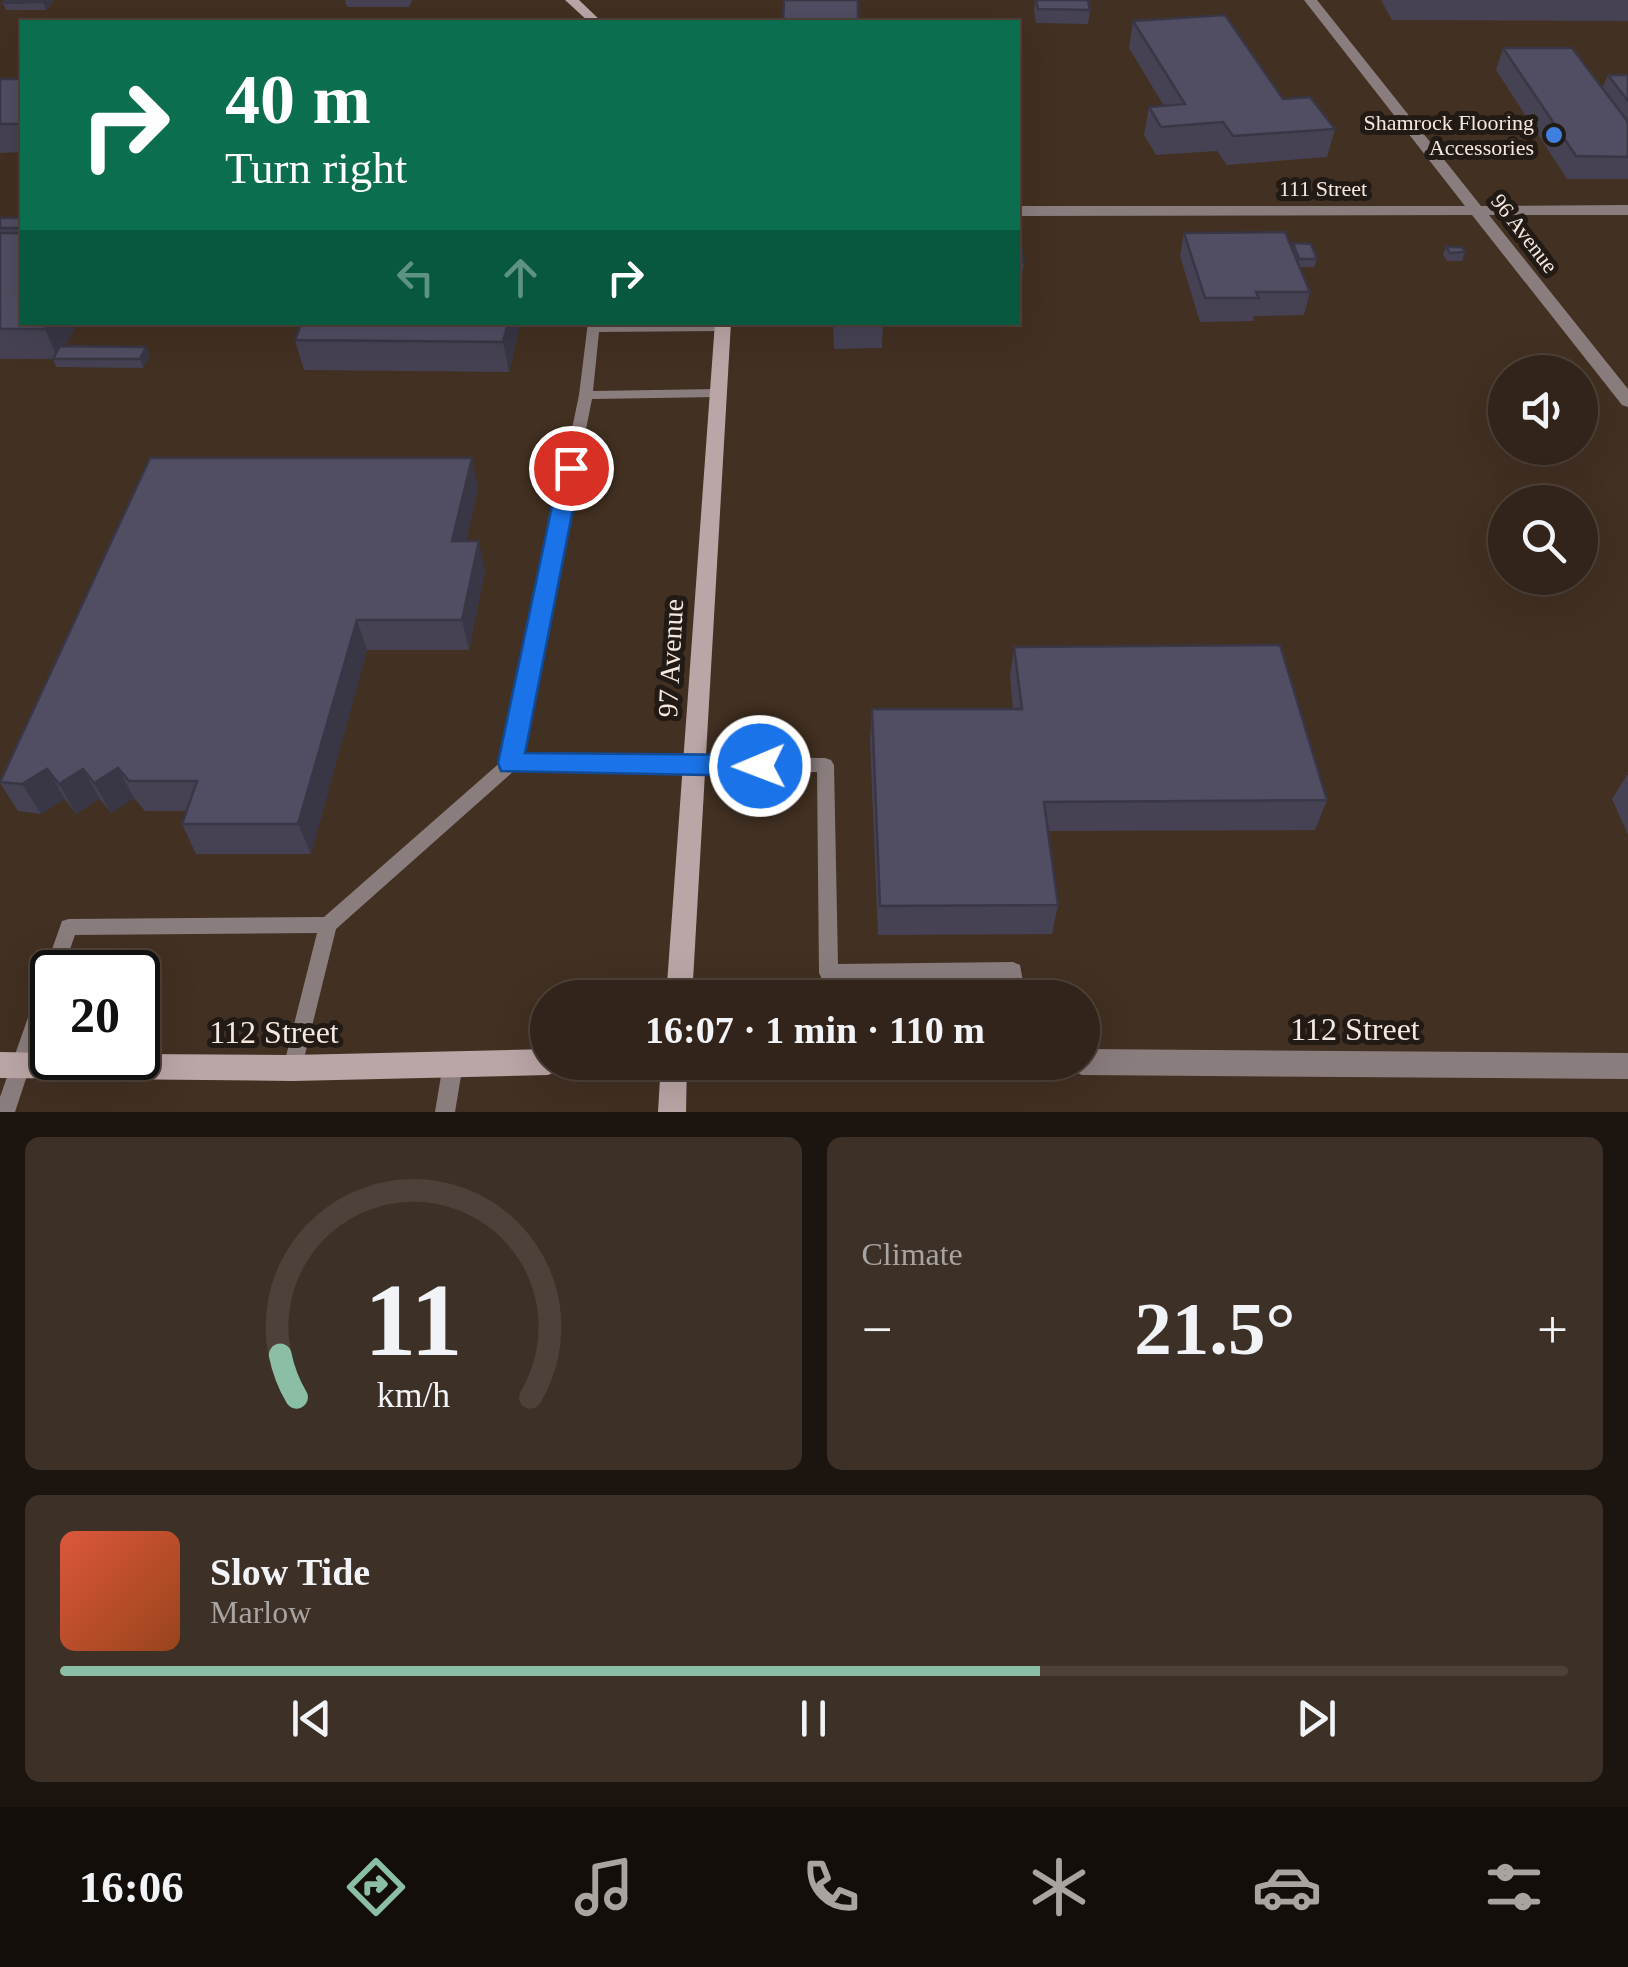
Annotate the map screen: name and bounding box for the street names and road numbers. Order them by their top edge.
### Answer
street label: 111 Street [1279,176,1367,201]
street label: 96 Avenue [1486,189,1563,278]
street label: 97 Avenue [652,598,689,718]
street label: 112 Street [1290,1011,1420,1047]
street label: 112 Street [209,1014,339,1050]

